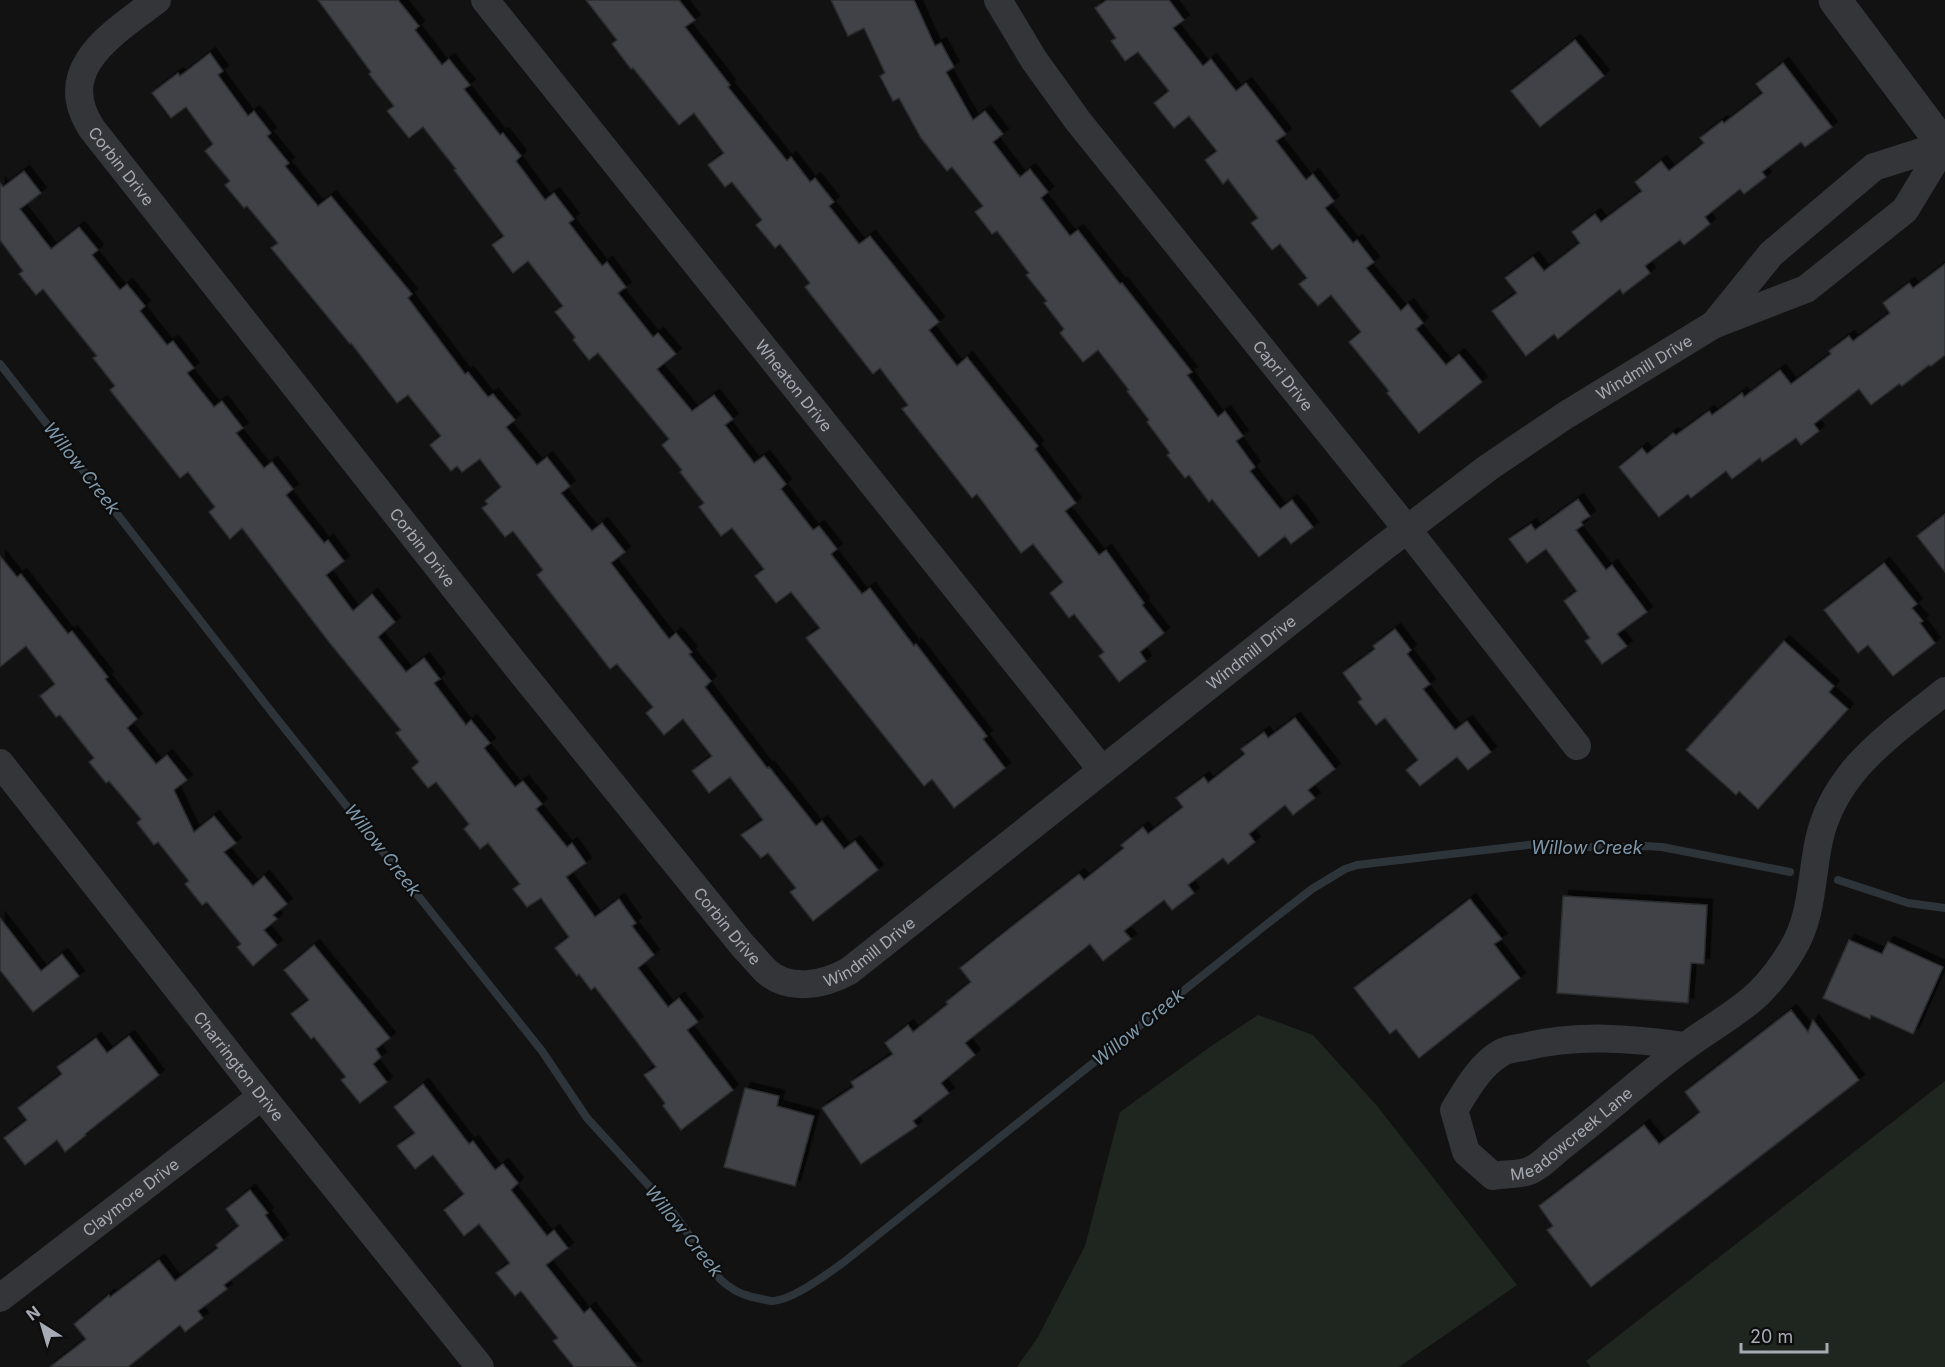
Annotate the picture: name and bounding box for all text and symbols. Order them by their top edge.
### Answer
street label: Corbin Drive [84,123,159,210]
street label: Windmill Drive [1592,330,1696,404]
street label: Wheaton Drive [751,336,837,435]
street label: Capri Drive [1249,336,1318,415]
water label: Willow Creek [39,418,125,519]
street label: Corbin Drive [385,504,460,591]
street label: Windmill Drive [1202,611,1300,694]
water label: Willow Creek [340,800,426,901]
water label: Willow Creek [1531,837,1644,858]
street label: Corbin Drive [689,883,765,969]
street label: Windmill Drive [821,913,919,991]
water label: Willow Creek [1088,983,1189,1070]
street label: Charrington Drive [189,1007,288,1125]
street label: Meadowcreek Lane [1509,1083,1636,1184]
street label: Claymore Drive [79,1154,183,1241]
water label: Willow Creek [641,1181,728,1282]
north arrow [12,1295,72,1355]
text: N [22,1301,44,1325]
scale bar [1741,1316,1826,1354]
text: 20 m [1750,1326,1793,1347]

